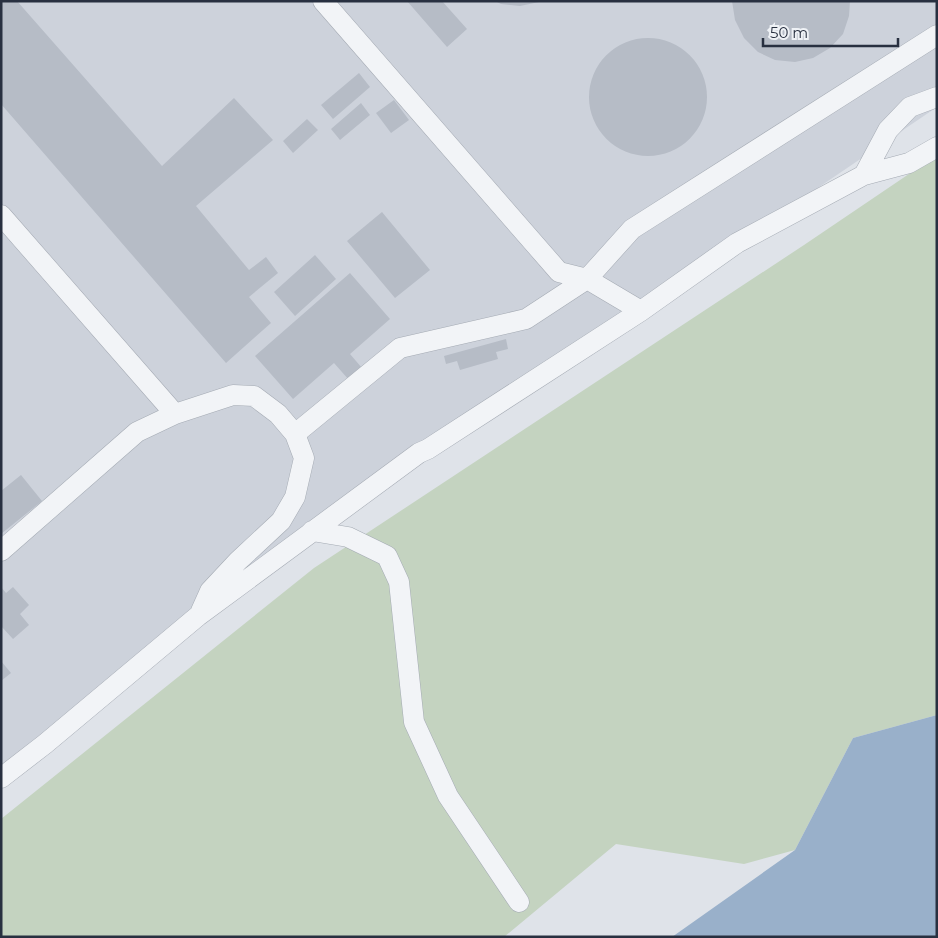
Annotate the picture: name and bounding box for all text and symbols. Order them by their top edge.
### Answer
scale bar [763,15,898,47]
text: 50 m [770,23,808,42]

